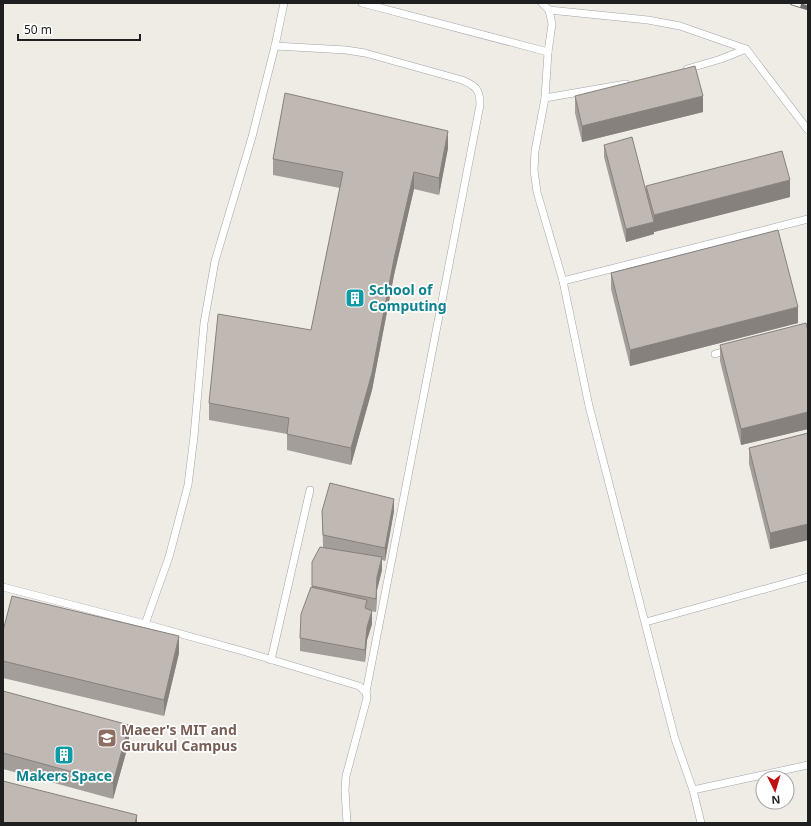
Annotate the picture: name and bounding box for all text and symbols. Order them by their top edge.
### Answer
scale bar [18,16,140,42]
text: 50 m [24,21,52,38]
place label: School of Computing [369,280,447,315]
building icon: School of Computing [344,287,366,309]
place label: Maeer's MIT and Gurukul Campus [121,720,237,755]
school or university icon: Maeer's MIT and Gurukul Campus [96,727,118,749]
building icon: Makers Space [53,744,75,766]
place label: Makers Space [16,766,112,785]
north arrow [755,770,795,810]
text: N [771,793,781,808]

